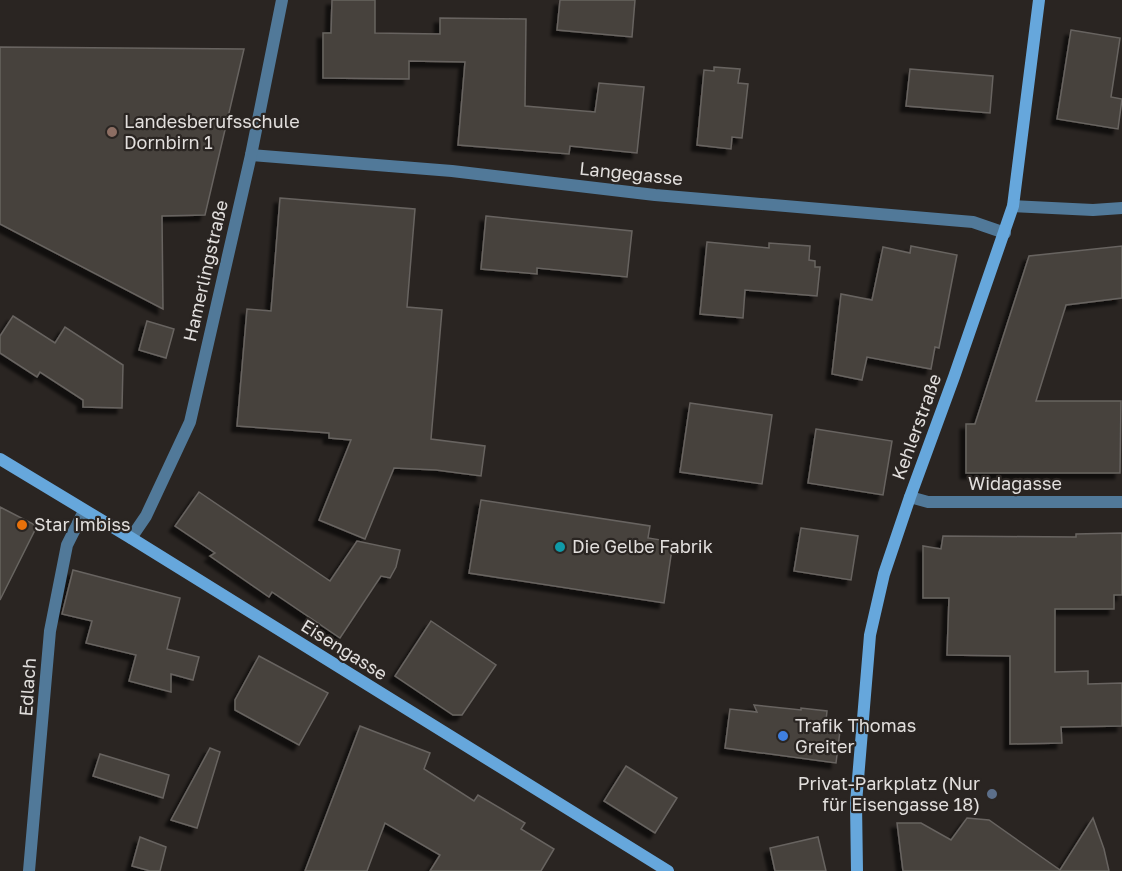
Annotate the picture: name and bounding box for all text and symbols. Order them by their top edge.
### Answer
place label: Landesberufsschule Dornbirn 1 [124,110,300,153]
marker: Landesberufsschule Dornbirn 1 [105,125,119,139]
street label: Langegasse [578,157,684,189]
street label: Hamerlingstraße [178,198,232,344]
street label: Kehlerstraße [887,371,945,483]
street label: Widagasse [968,472,1062,494]
place label: Star Imbiss [34,513,131,535]
marker: Star Imbiss [15,518,29,532]
place label: Die Gelbe Fabrik [572,535,713,557]
marker: Die Gelbe Fabrik [553,540,567,554]
street label: Eisengasse [297,614,392,684]
street label: Edlach [14,657,40,717]
place label: Trafik Thomas Greiter [795,714,916,757]
marker: Trafik Thomas Greiter [776,729,790,743]
place label: Privat-Parkplatz (Nur für Eisengasse 18) [798,772,980,815]
marker: Privat-Parkplatz (Nur für Eisengasse 18) [985,787,999,801]

